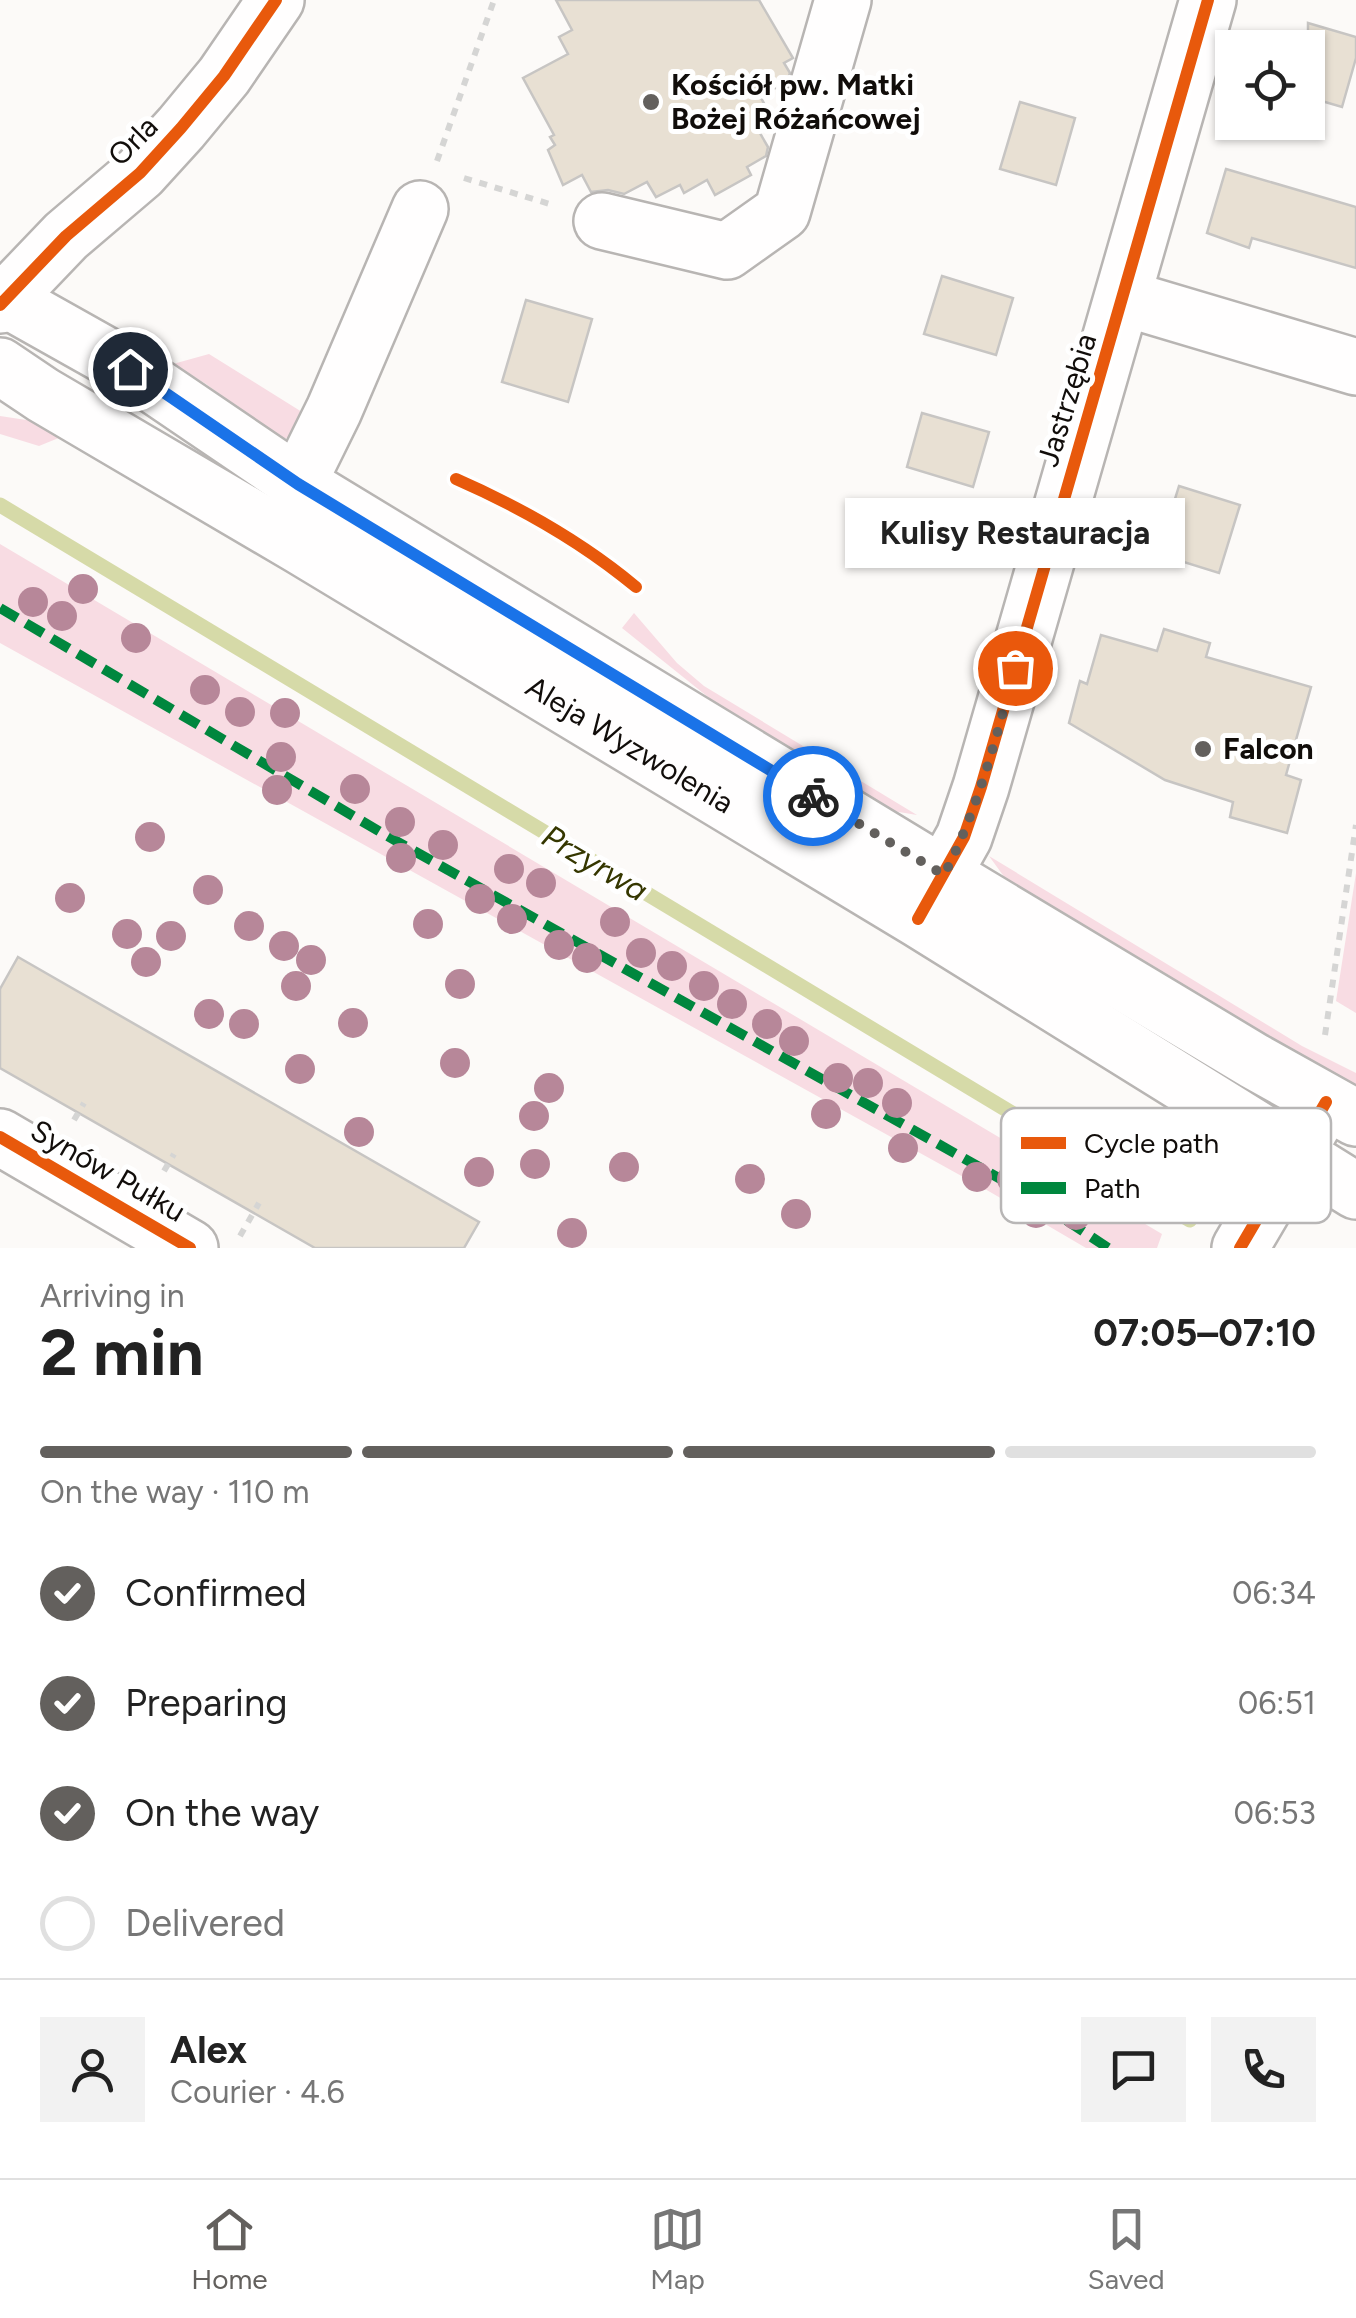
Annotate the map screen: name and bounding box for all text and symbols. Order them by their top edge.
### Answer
map controls [1215,30,1325,140]
button: locate [1215,30,1325,140]
place label: Kościół pw. Matki Bożej Różańcowej [671,66,921,137]
marker: Kościół pw. Matki Bożej Różańcowej [640,91,662,113]
street label: Orla [100,108,165,173]
pin [88,327,173,412]
street label: Jastrzębia [1029,329,1104,471]
icon: home [103,342,158,397]
callout: Kulisy Restauracja [845,498,1185,568]
text: Kulisy Restauracja [880,514,1150,552]
pin [973,626,1058,711]
icon: bag [988,641,1043,696]
street label: Aleja Wyzwolenia [519,668,741,821]
place label: Falcon [1223,730,1314,767]
marker: Falcon [1192,738,1214,760]
courier [763,746,863,846]
icon: bike [786,769,841,824]
water label: Przyrwa [535,817,655,909]
legend [1001,1108,1331,1223]
street label: Synów Pułku [24,1111,192,1230]
text: Cycle path [1084,1126,1219,1160]
text: Path [1084,1171,1140,1205]
text: Arriving in [40,1277,185,1315]
text: 07:05–07:10 [1093,1310,1316,1356]
text: 2 min [40,1313,204,1391]
text: On the way · 110 m [40,1473,310,1511]
icon: check [40,1566,95,1621]
text: Confirmed [125,1570,307,1616]
text: 06:34 [1232,1574,1316,1612]
icon: check [40,1676,95,1731]
text: Preparing [125,1680,287,1726]
text: 06:51 [1238,1684,1316,1722]
icon: check [40,1786,95,1841]
text: On the way [125,1790,319,1836]
text: 06:53 [1233,1794,1316,1832]
text: Delivered [125,1900,285,1946]
button: person [40,2017,145,2122]
button: chat [1081,2017,1186,2122]
button: phone [1211,2017,1316,2122]
text: Alex [170,2027,247,2073]
text: Courier · 4.6 [170,2073,345,2111]
tab: Home [191,2202,268,2296]
tab: Map [650,2202,705,2296]
tab: Saved [1088,2202,1165,2296]

